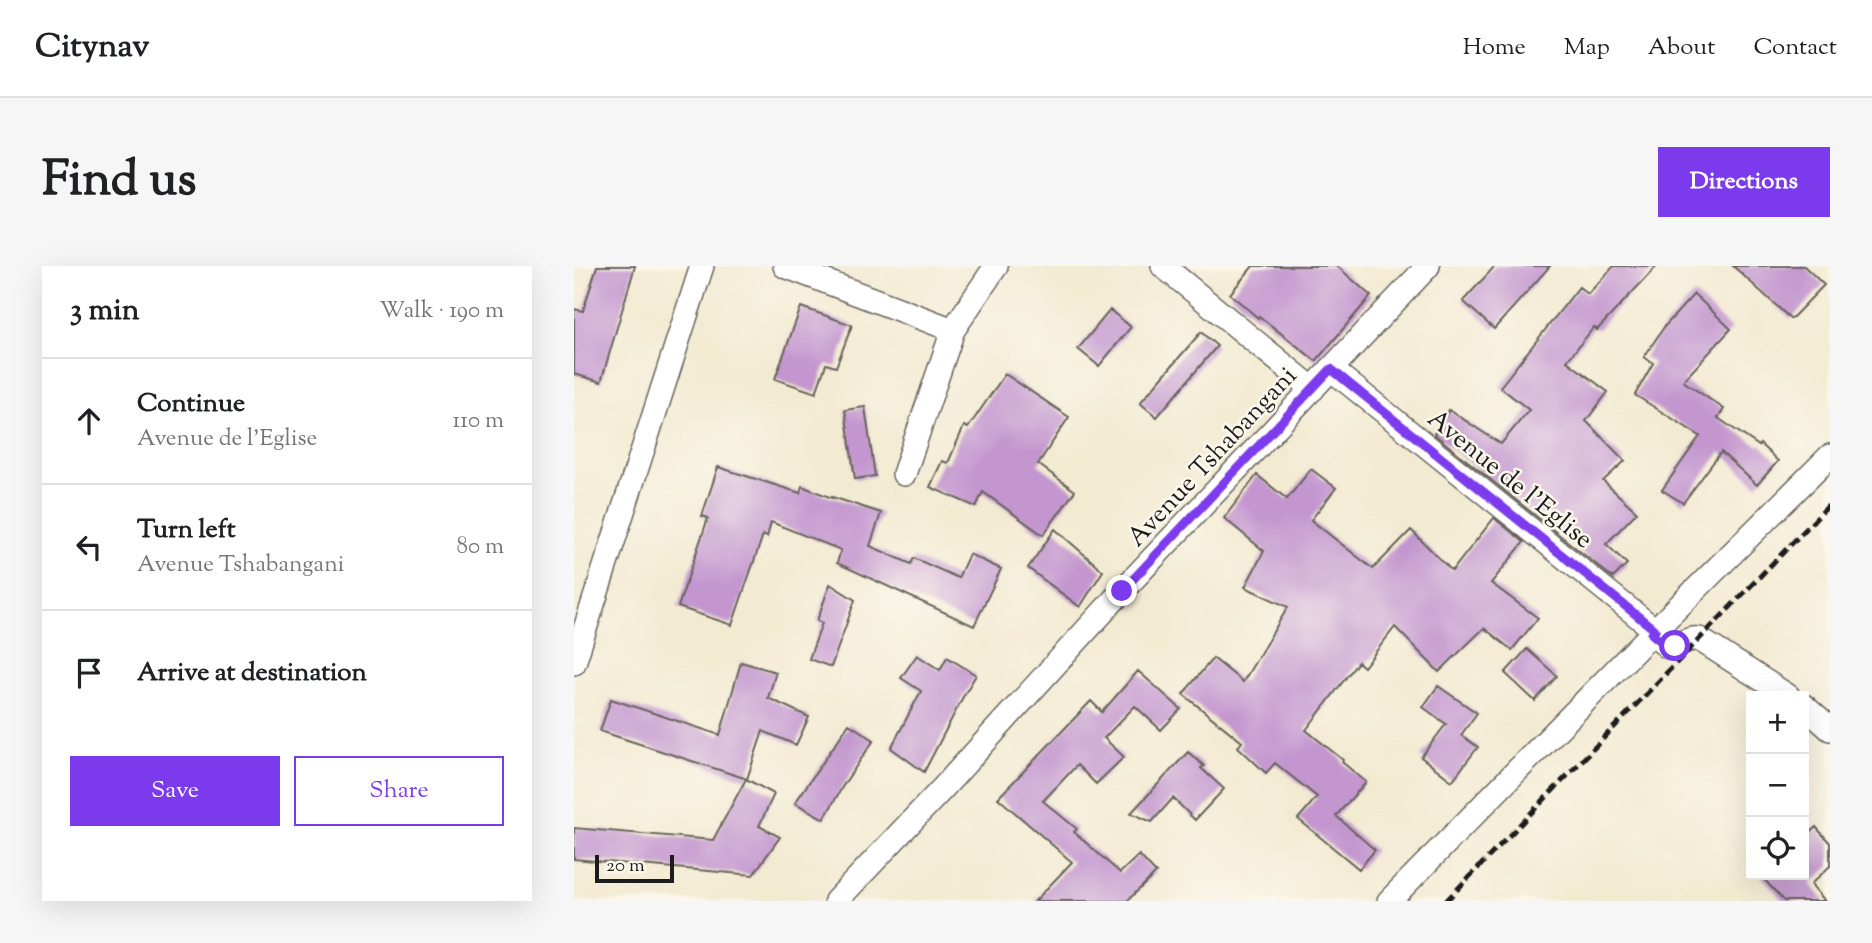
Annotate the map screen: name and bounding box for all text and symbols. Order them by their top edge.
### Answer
text: Citynav [35,24,150,72]
text: Home [1463,31,1526,65]
text: Map [1564,31,1610,65]
text: About [1648,31,1715,65]
text: Contact [1753,31,1837,65]
text: Find us [42,147,196,217]
button: Directions [1658,147,1830,217]
text: 3 min [70,290,140,333]
text: Walk · 190 m [380,295,504,328]
street label: Avenue Tshabangani [1119,359,1306,556]
text: Continue [137,386,245,423]
street label: Avenue de l'Eglise [1419,401,1600,558]
icon: ahead [70,402,108,440]
text: 110 m [453,405,504,438]
text: Avenue de l'Eglise [137,423,317,456]
text: Turn left [137,512,236,549]
icon: left [70,528,108,566]
text: 80 m [456,531,504,564]
text: Avenue Tshabangani [137,549,344,582]
route end [1106,575,1137,606]
route start [1659,630,1690,661]
icon: arrive [70,654,108,692]
text: Arrive at destination [137,655,367,692]
map controls [1746,691,1809,880]
button: + [1746,691,1809,754]
button: − [1746,754,1809,817]
button: Save [70,756,280,826]
button: Share [294,756,504,826]
button: locate [1746,817,1809,880]
scale bar [595,852,674,884]
text: 20 m [606,853,645,880]

